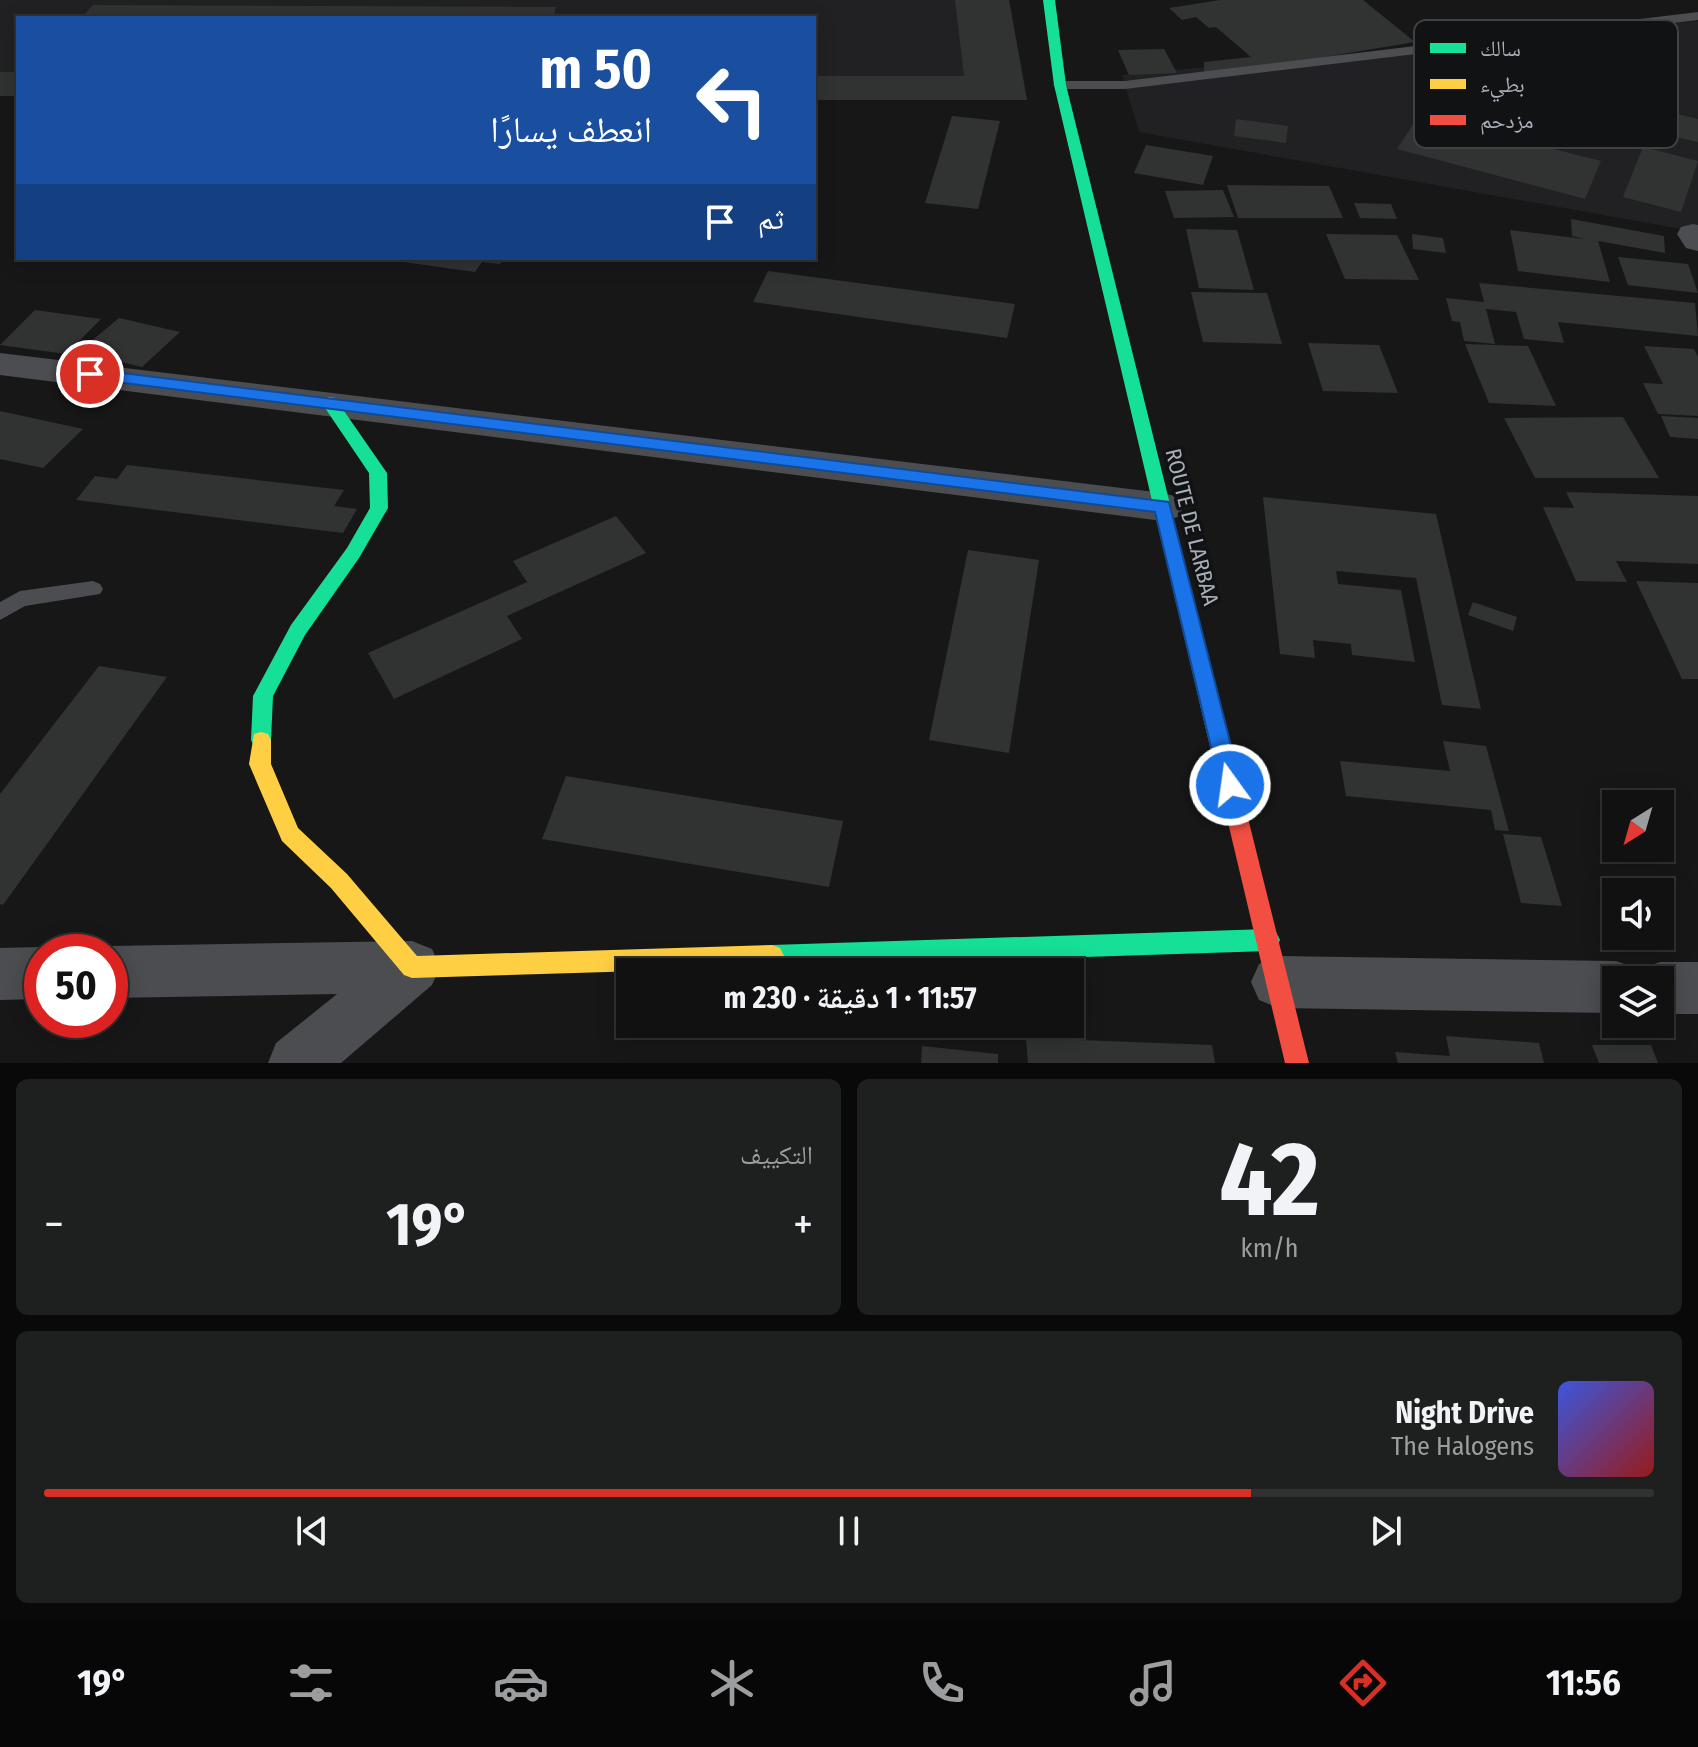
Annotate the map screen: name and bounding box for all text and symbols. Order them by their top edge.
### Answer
legend [1414,20,1678,148]
text: سالك [1480,35,1521,62]
text: 50 m [540,36,652,103]
icon: left [680,48,784,152]
text: بطيء [1480,71,1525,102]
text: مزدحم [1480,107,1534,135]
text: انعطف يسارًا [490,108,652,152]
icon: arrive [698,200,742,244]
text: ثم [758,201,784,237]
pin [56,340,124,408]
icon: arrive [68,352,112,396]
street label: ROUTE DE LARBAA [1159,446,1225,609]
position arrow [1188,743,1272,827]
north arrow [1602,790,1674,862]
map controls [1602,790,1674,1038]
button: sound [1602,878,1674,950]
speed limit sign: 50 [24,934,128,1038]
button: layers [1602,966,1674,1038]
text: 11:57 · 1 دقيقة · 230 m [723,980,977,1016]
text: 42 [1219,1118,1320,1243]
text: التكييف [740,1140,813,1171]
text: 19° [386,1189,471,1261]
text: − [44,1198,64,1251]
text: + [793,1198,813,1251]
text: km/h [1241,1233,1299,1264]
text: Night Drive [1395,1395,1534,1431]
text: The Halogens [1391,1431,1534,1462]
icon: previous [290,1509,334,1553]
icon: pause [827,1509,871,1553]
icon: next [1364,1509,1408,1553]
icon: filters [283,1655,339,1711]
icon: car [493,1655,549,1711]
icon: climate [704,1655,760,1711]
icon: phone [914,1655,970,1711]
icon: music [1125,1655,1181,1711]
icon: directions [1335,1655,1391,1711]
text: 19° [77,1661,128,1705]
text: 11:56 [1546,1661,1621,1705]

